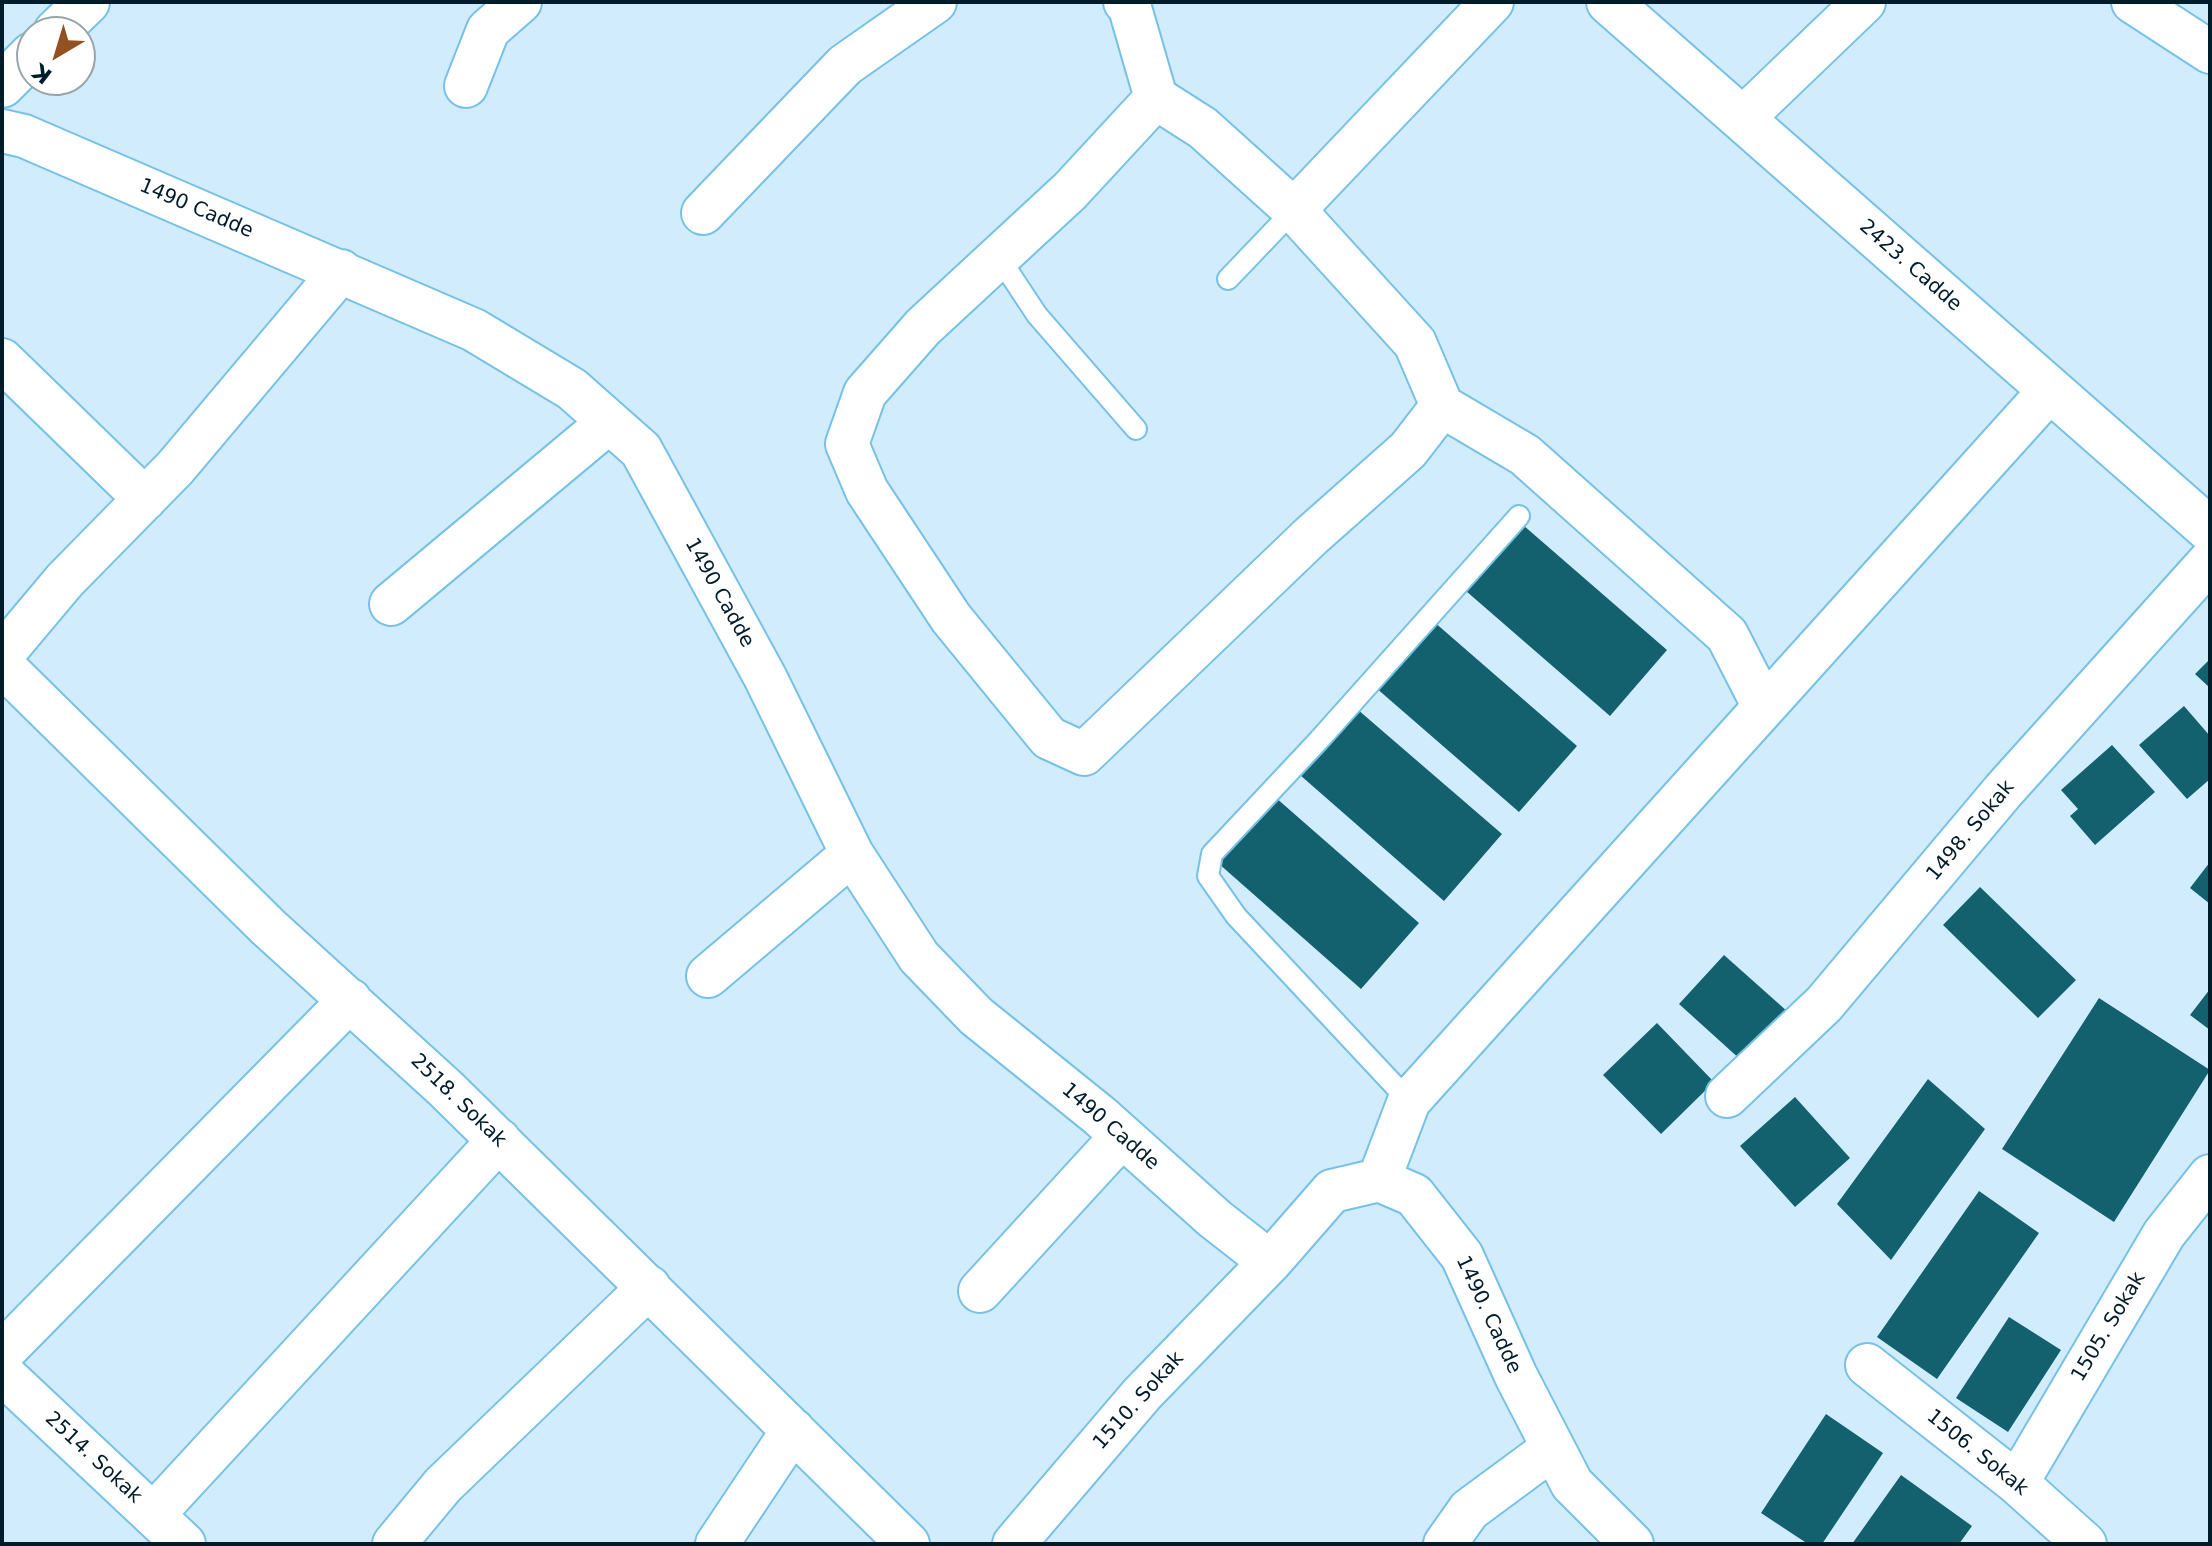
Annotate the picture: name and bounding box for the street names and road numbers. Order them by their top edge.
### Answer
street label: 1490 Cadde [136,174,256,244]
street label: 2423. Cadde [1854,215,1966,317]
street label: 1490 Cadde [679,534,759,652]
street label: 1498. Sokak [1922,776,2020,886]
street label: 2518. Sokak [405,1049,511,1153]
street label: 1490 Cadde [1056,1078,1164,1176]
street label: 1490. Cadde [1450,1252,1526,1378]
street label: 1505. Sokak [2067,1268,2151,1386]
street label: 1510. Sokak [1089,1347,1189,1455]
street label: 1506. Sokak [1921,1405,2033,1501]
street label: 2514. Sokak [40,1407,146,1509]

